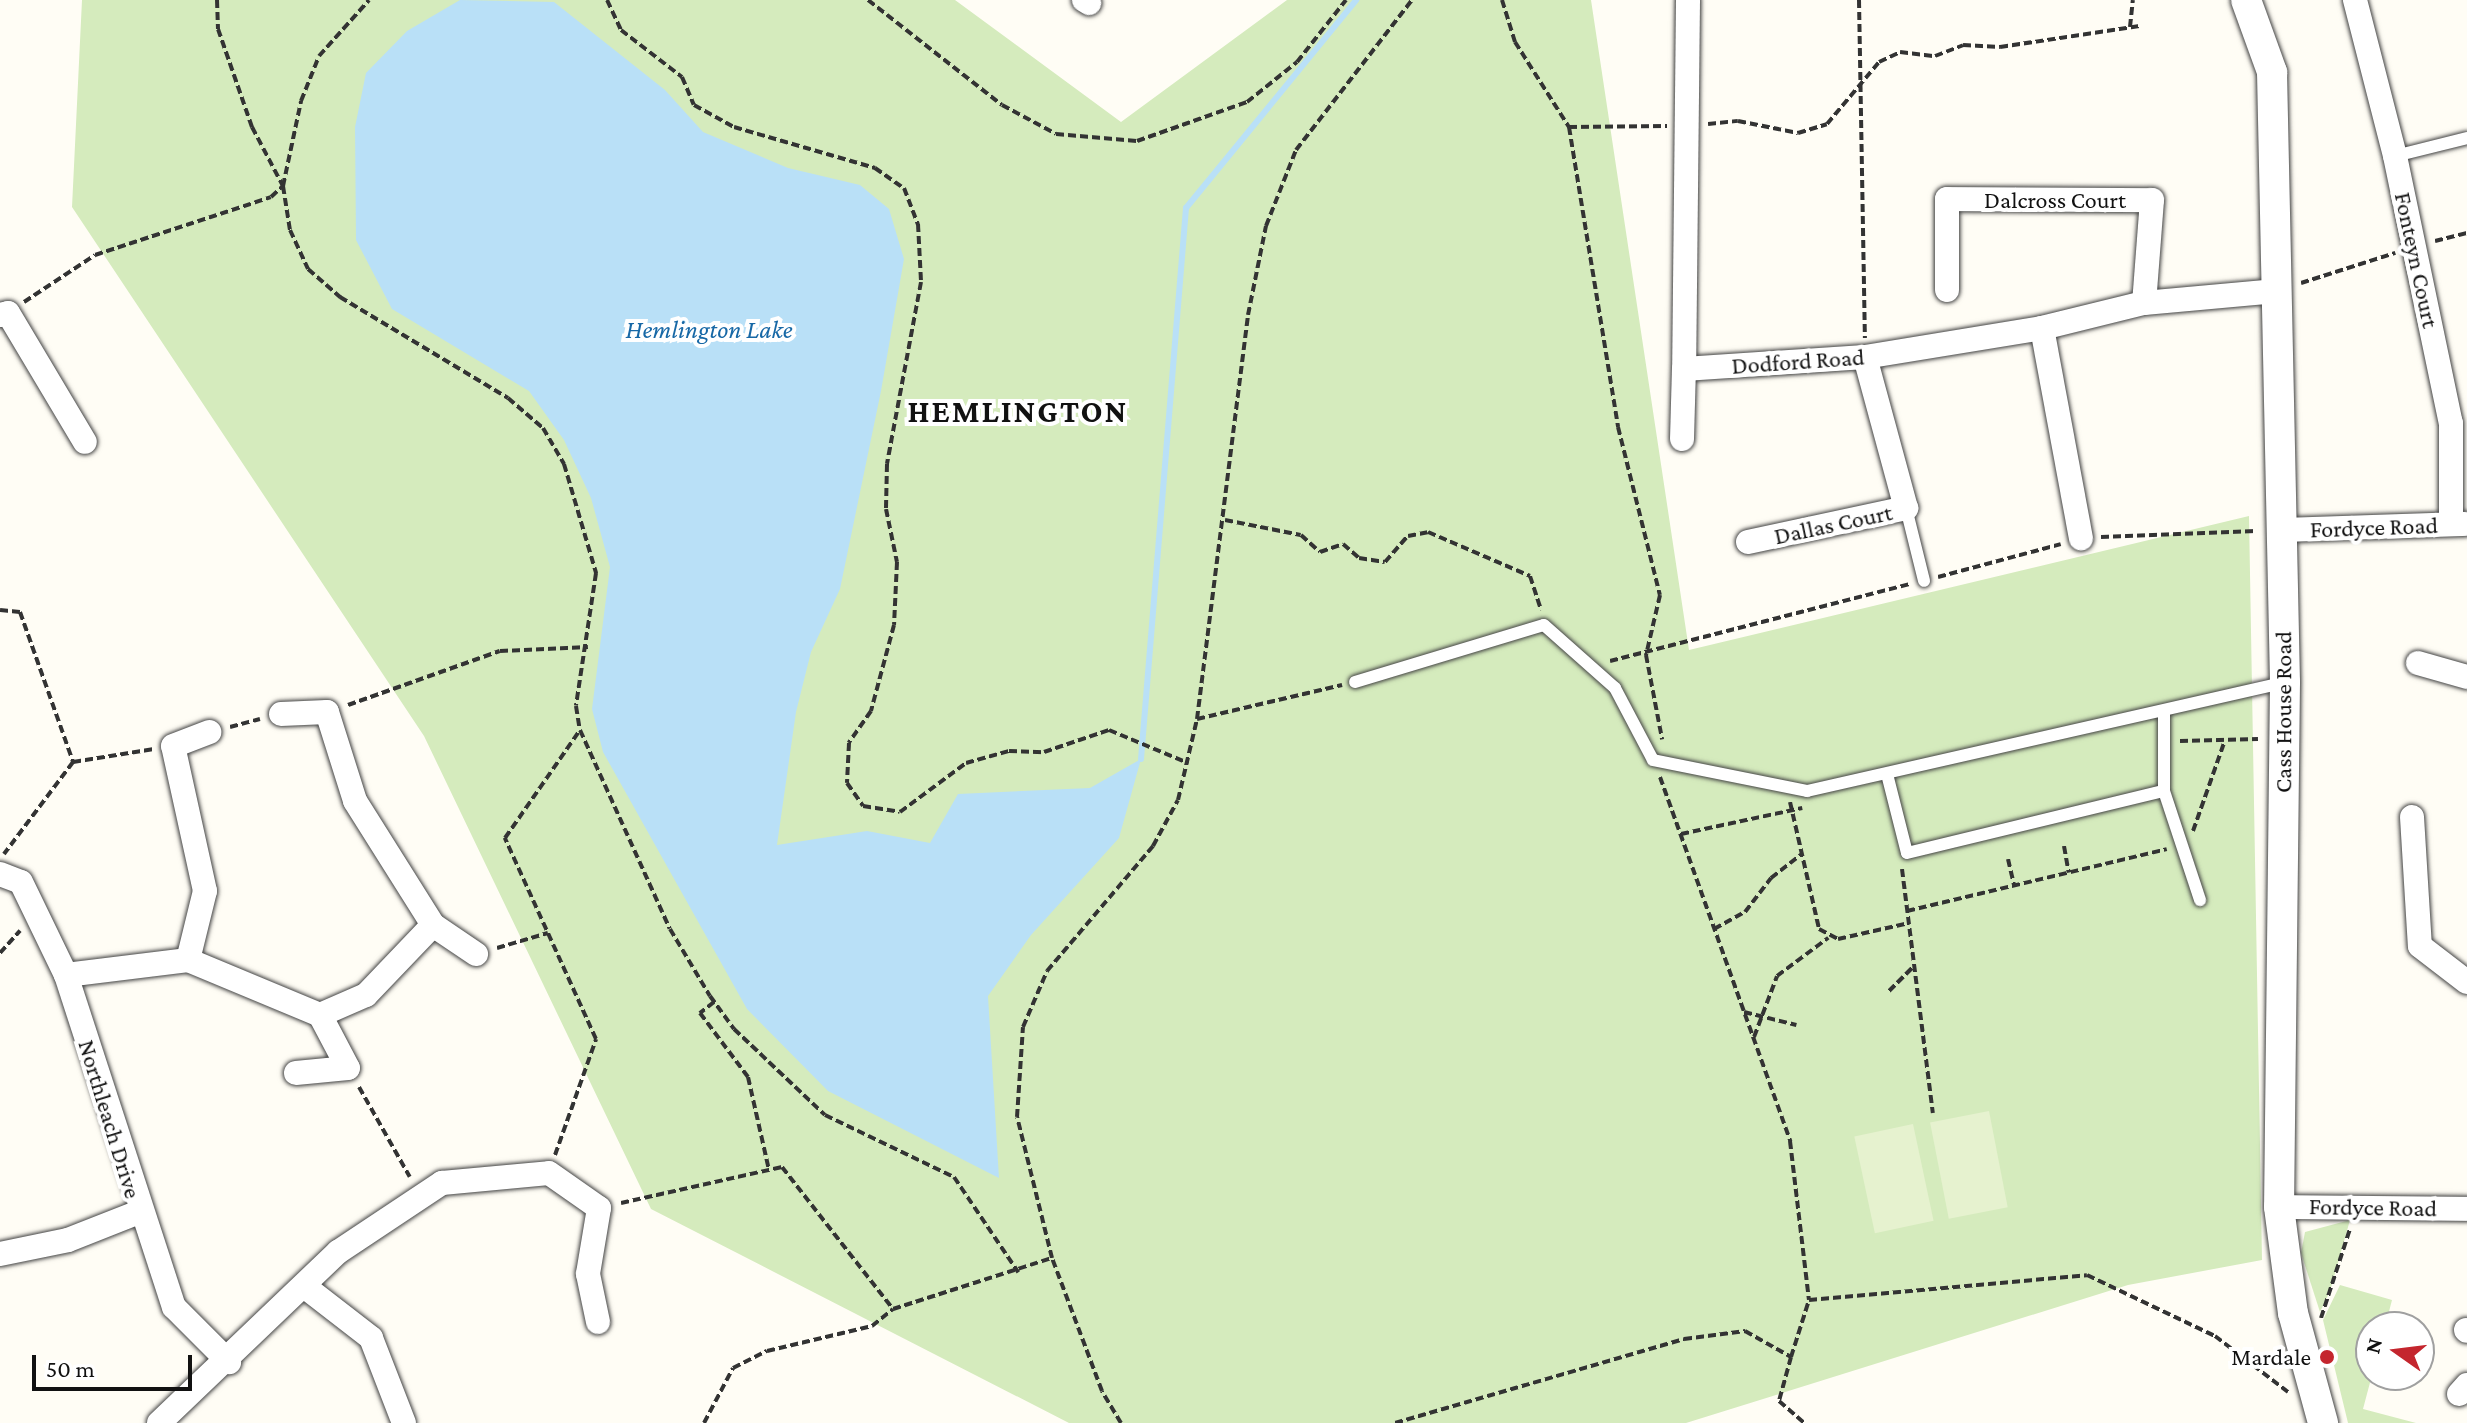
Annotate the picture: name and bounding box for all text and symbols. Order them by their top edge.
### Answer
street label: Dalcross Court [1984,186,2126,214]
street label: Fonteyn Court [2389,190,2445,330]
water label: Hemlington Lake [625,314,793,346]
street label: Dodford Road [1731,342,1865,380]
district label: HEMLINGTON [908,392,1128,430]
street label: Dallas Court [1771,497,1895,551]
street label: Fordyce Road [2309,510,2439,544]
street label: Cass House Road [2269,631,2297,793]
street label: Northleach Drive [72,1036,148,1202]
street label: Fordyce Road [2309,1191,2437,1223]
north arrow [2355,1311,2435,1391]
text: N [2359,1335,2387,1356]
scale bar [36,1339,196,1389]
place label: Mardale [2231,1343,2311,1371]
marker: Mardale [2318,1348,2336,1366]
text: 50 m [46,1355,95,1382]

